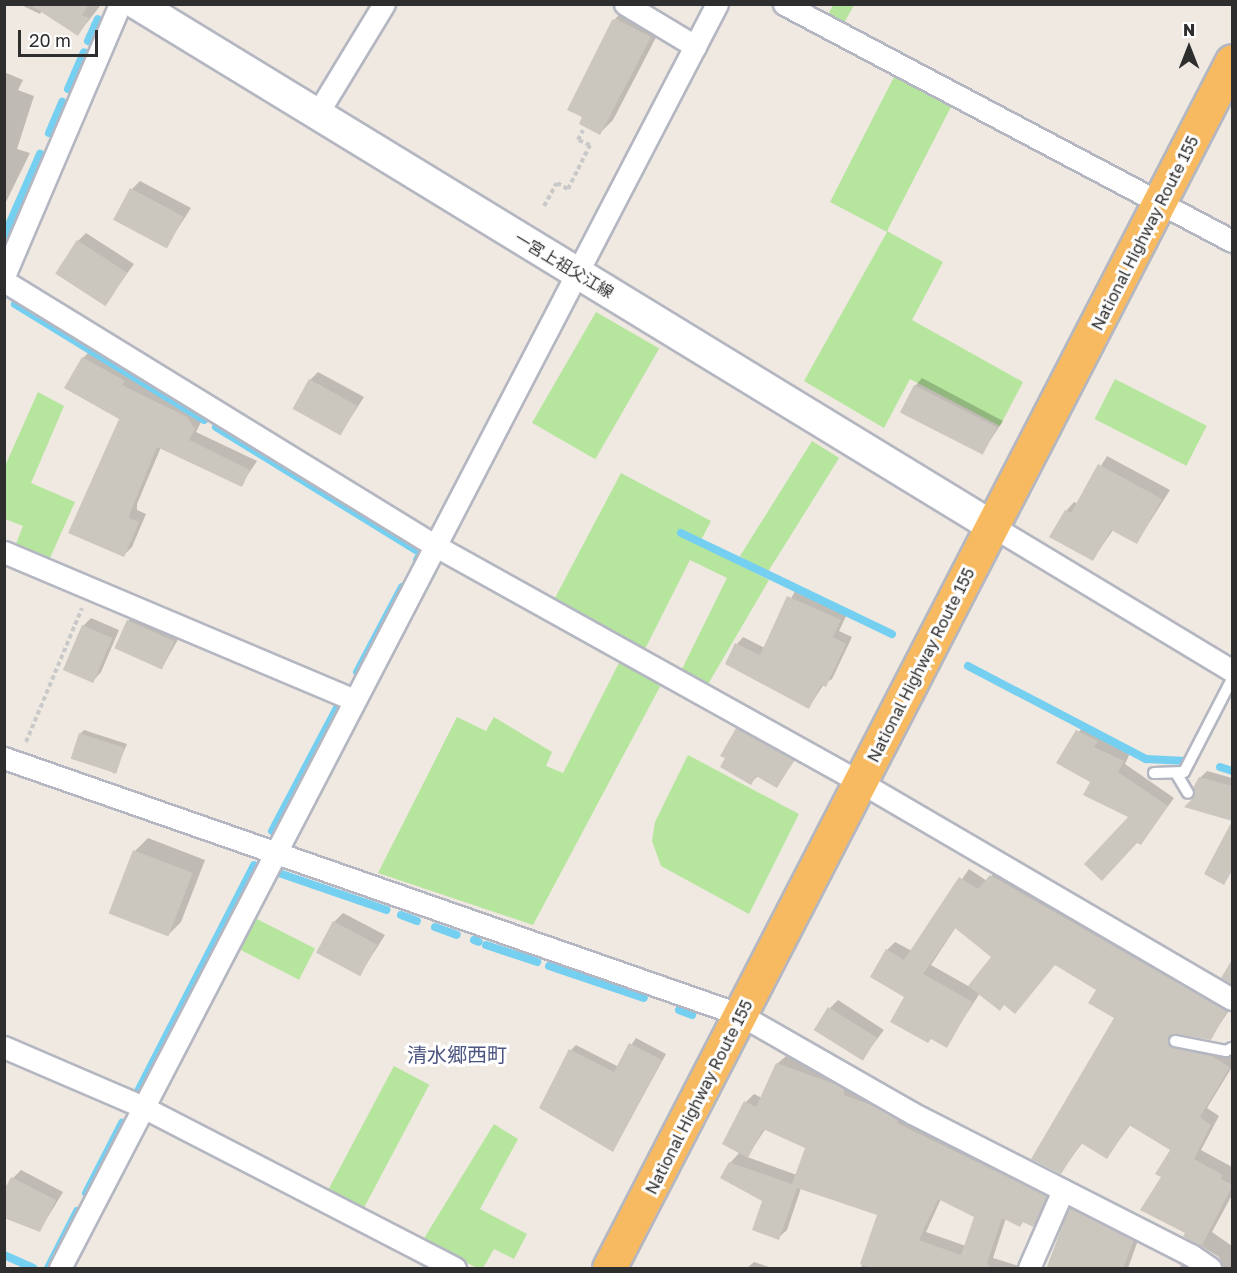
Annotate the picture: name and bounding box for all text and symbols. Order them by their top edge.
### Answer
scale bar [21,18,100,56]
north arrow [1159,18,1219,78]
text: N [1183,20,1195,40]
text: 20 m [29,29,71,51]
street label: National Highway Route 155 [1088,133,1202,333]
street label: 一宮上祖父江線 [511,228,617,302]
street label: National Highway Route 155 [864,565,978,765]
street label: National Highway Route 155 [642,997,756,1197]
district label: 清水郷西町 [407,1042,507,1066]

